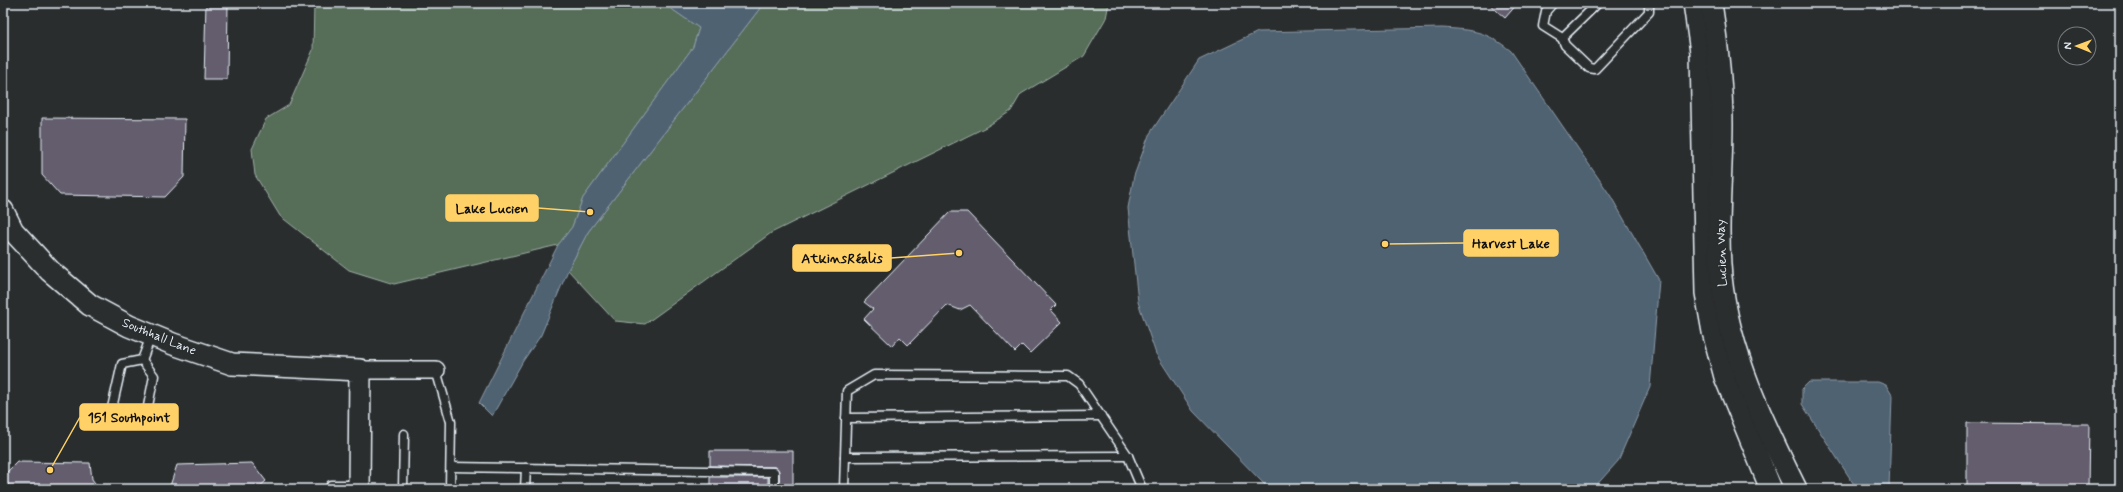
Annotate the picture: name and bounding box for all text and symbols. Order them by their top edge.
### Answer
north arrow [2057,26,2097,66]
text: N [2061,42,2075,50]
callout: Lake Lucien [446,195,538,221]
text: Lake Lucien [456,200,529,218]
street label: Lucien Way [1712,219,1732,287]
callout: Harvest Lake [1464,230,1558,256]
text: Harvest Lake [1472,235,1550,253]
callout: AtkinsRéalis [793,245,891,271]
text: AtkinsRéalis [801,250,883,268]
street label: Southhall Lane [119,314,199,360]
callout: 151 Southpoint [80,404,178,430]
text: 151 Southpoint [88,409,171,427]

